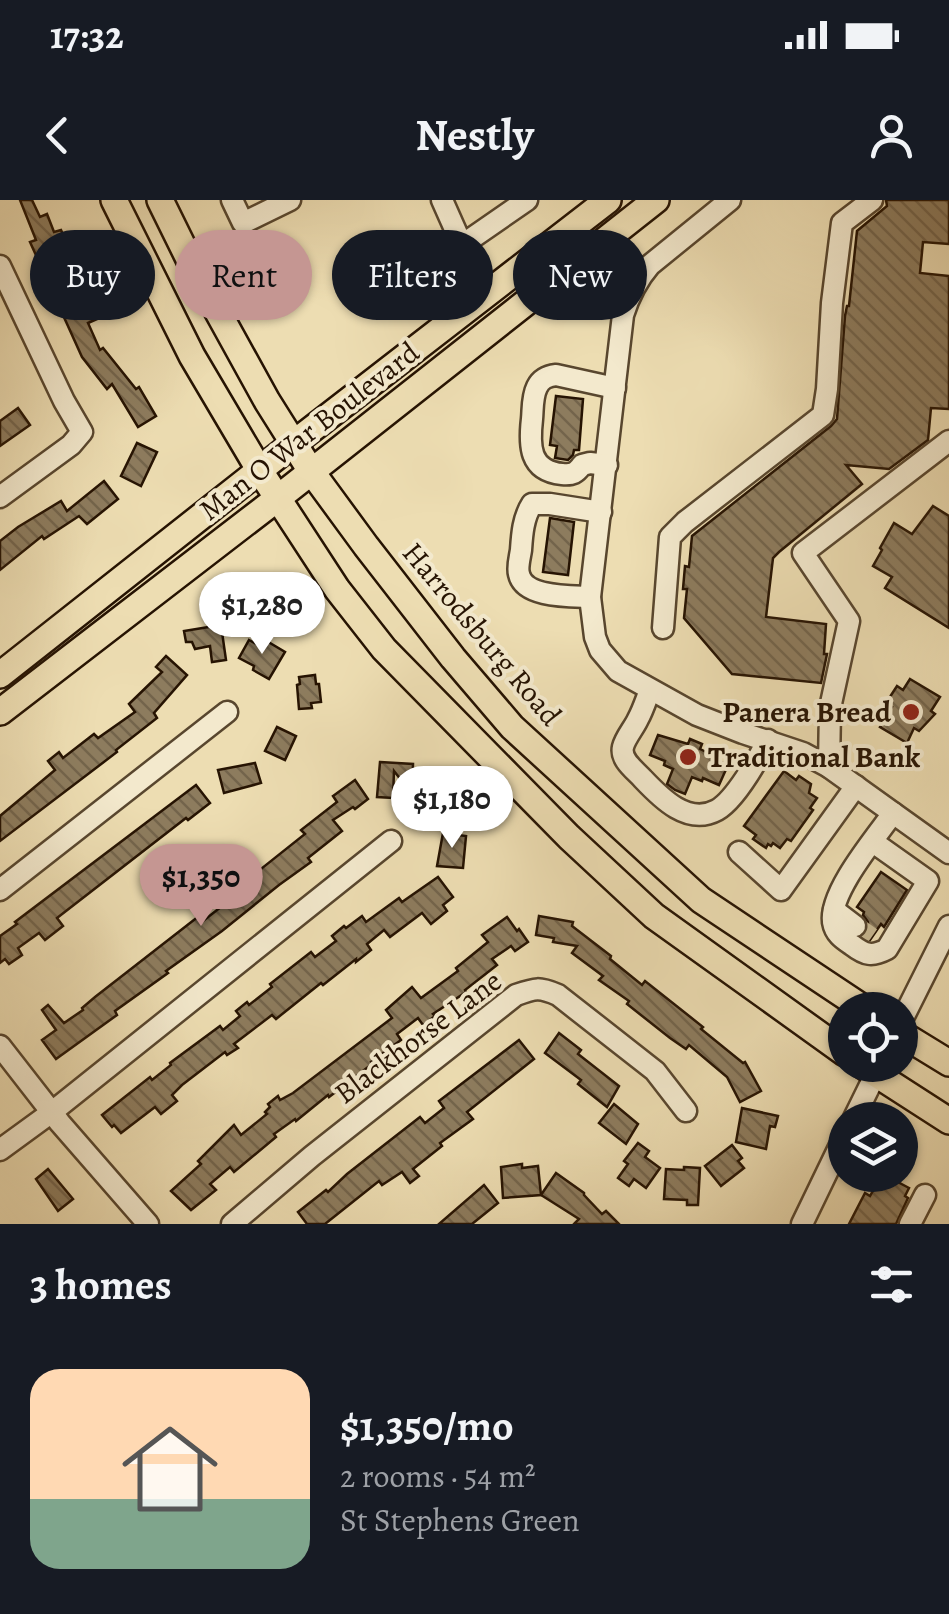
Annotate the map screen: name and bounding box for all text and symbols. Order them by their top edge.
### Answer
text: 17:32 [50,9,124,61]
text: Nestly [415,104,534,166]
icon: back [30,108,85,163]
icon: person [864,108,919,163]
chip: Buy [30,230,155,320]
chip: Rent [175,230,312,320]
chip: Filters [332,230,493,320]
chip: New [513,230,647,320]
street label: Man O War Boulevard [191,332,428,530]
street label: Harrodsburg Road [393,534,571,735]
pin: $1,280 [181,572,343,657]
text: $1,280 [221,582,303,626]
place label: Panera Bread [722,692,892,732]
marker: Panera Bread [900,701,922,723]
place label: Traditional Bank [708,737,921,777]
marker: Traditional Bank [677,746,699,768]
pin: $1,180 [371,766,533,851]
text: $1,180 [413,776,491,820]
pin: $1,350 [120,844,282,929]
text: $1,350 [162,854,240,898]
street label: Blackhorse Lane [326,961,510,1113]
map controls [828,992,918,1192]
button: locate [828,992,918,1082]
button: layers [828,1102,918,1192]
text: 3 homes [30,1256,172,1313]
icon: filters [864,1257,919,1312]
text: $1,350/mo [340,1397,514,1454]
icon: home [110,1409,230,1529]
text: 2 rooms · 54 m² [340,1454,536,1498]
text: St Stephens Green [340,1498,580,1542]

